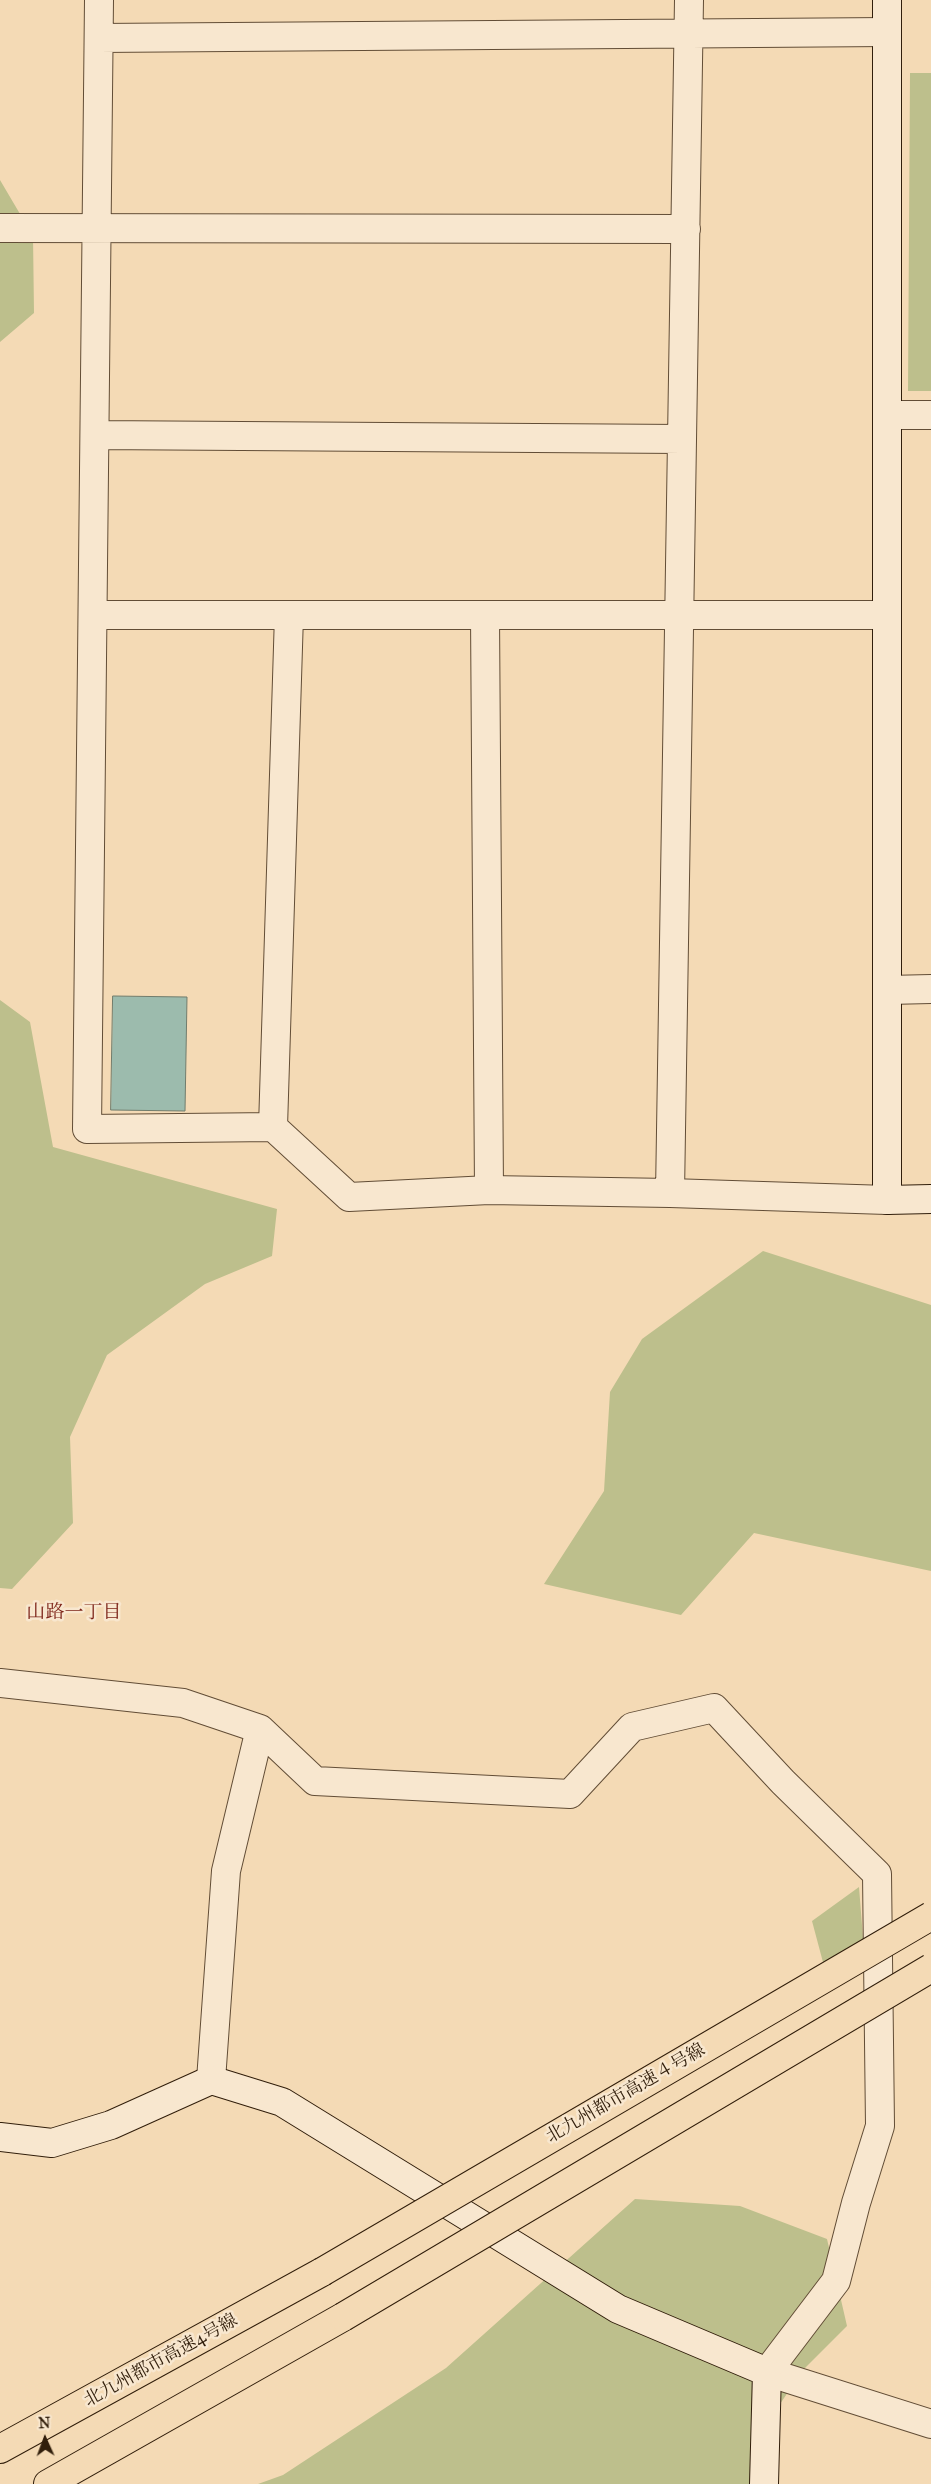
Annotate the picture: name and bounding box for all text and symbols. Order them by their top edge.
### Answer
district label: 山路一丁目 [27,1602,121,1624]
street label: 北九州都市高速４号線 [543,2040,709,2148]
street label: 北九州都市高速4号線 [81,2310,241,2412]
north arrow [20,2414,70,2464]
text: N [38,2415,51,2432]

